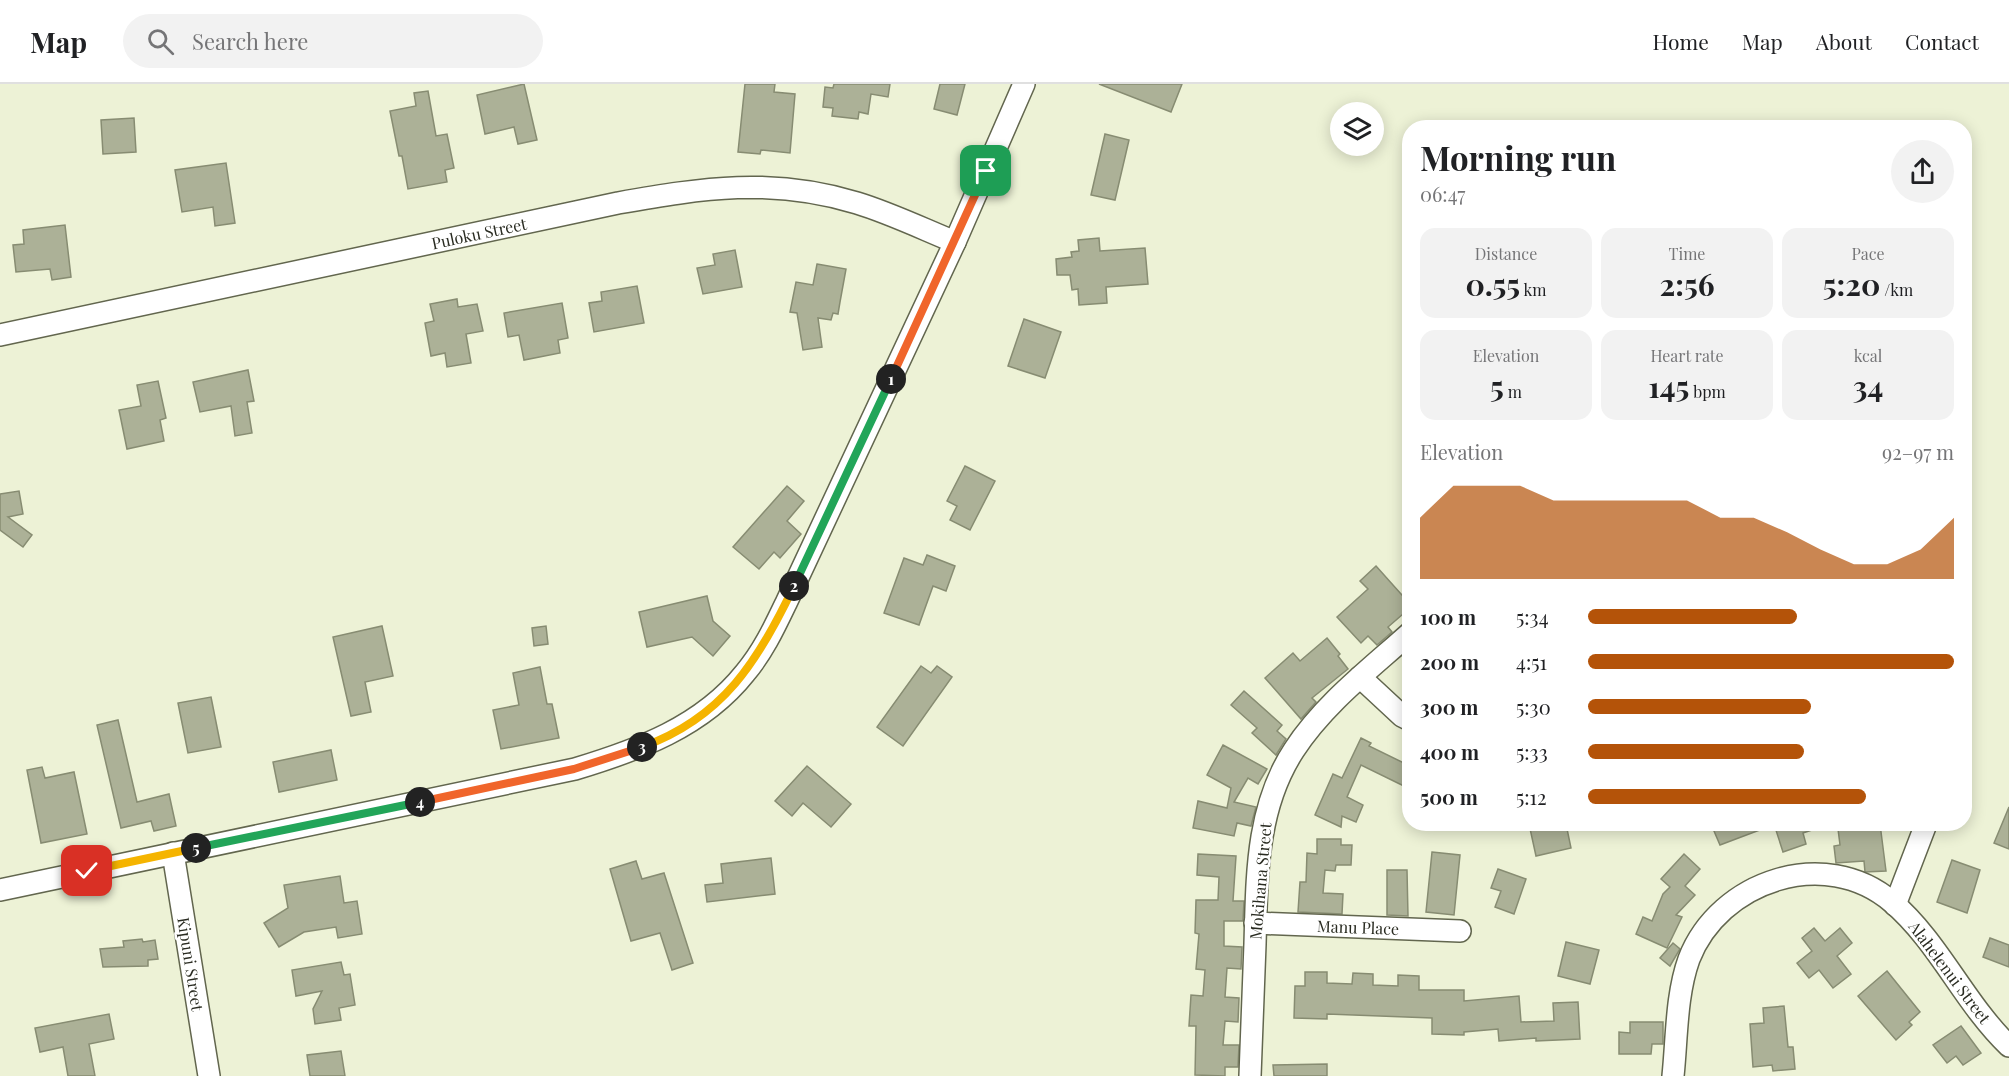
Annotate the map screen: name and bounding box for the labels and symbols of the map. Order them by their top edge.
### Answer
pin [960,145,1011,196]
street label: Puloku Street [430,213,529,253]
pin: 1 [876,364,906,394]
pin: 2 [779,571,809,601]
pin: 3 [627,732,657,762]
pin: 4 [405,787,435,817]
street label: Mokihana Street [1244,821,1276,940]
pin: 5 [181,833,211,863]
pin [61,845,112,896]
street label: Kipuni Street [173,915,209,1013]
street label: Manu Place [1317,915,1399,939]
street label: Alahelenui Street [1904,916,1996,1028]

